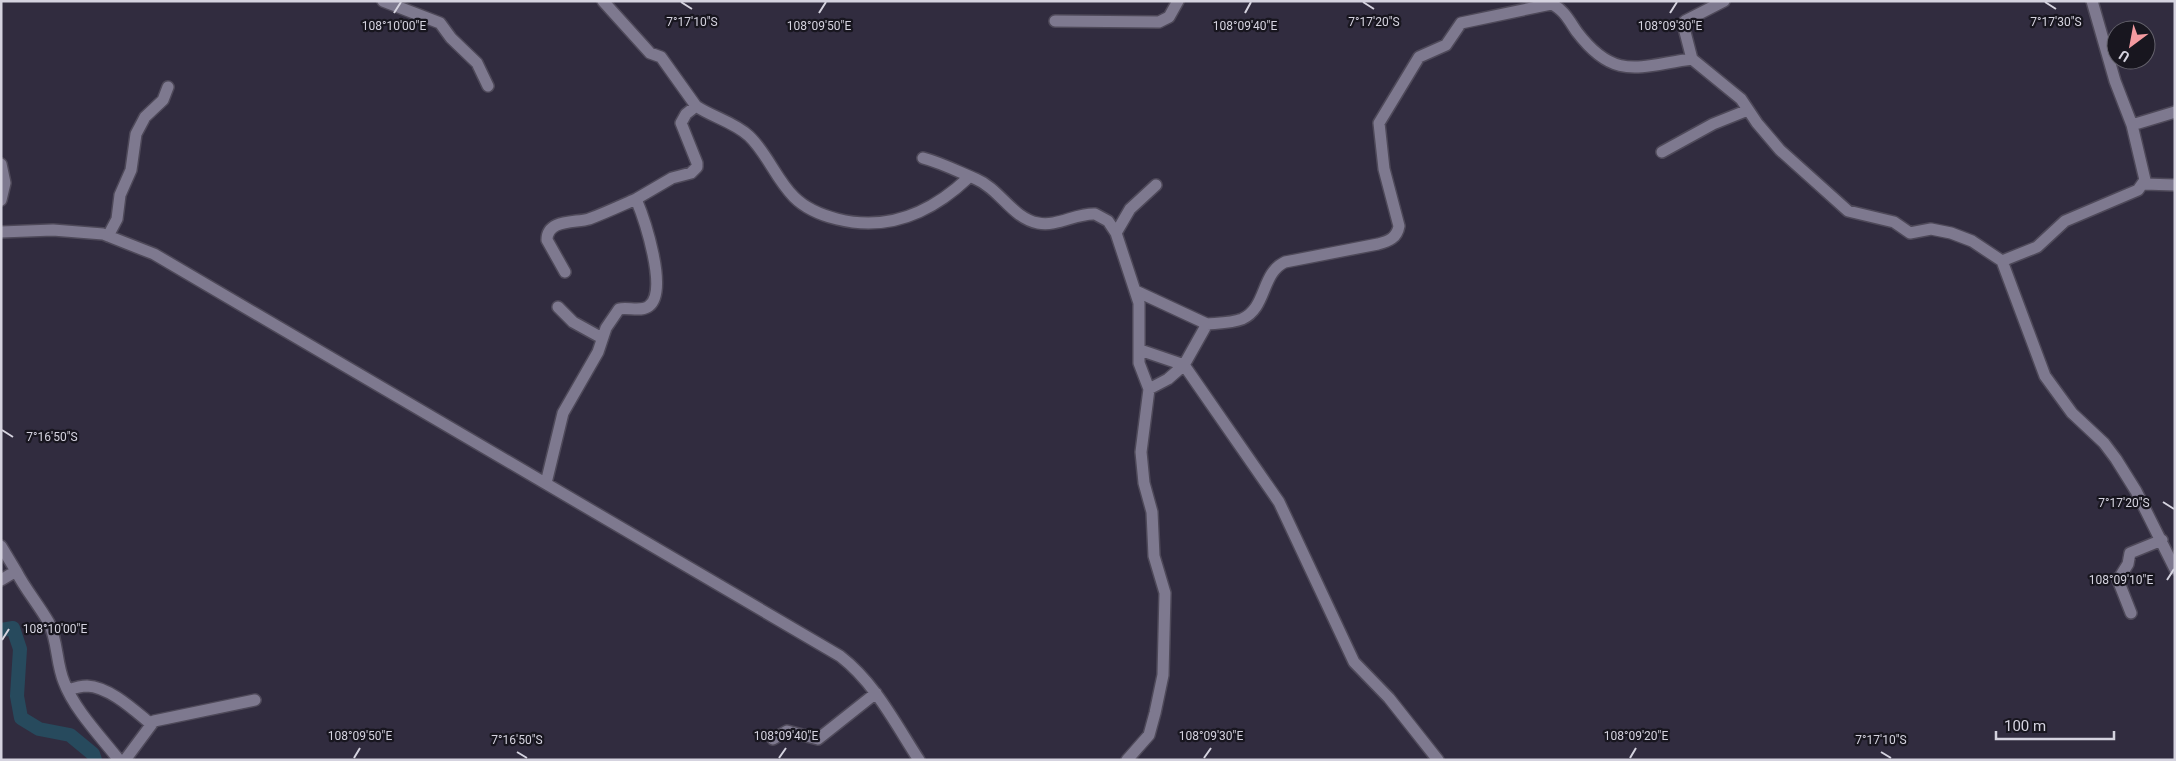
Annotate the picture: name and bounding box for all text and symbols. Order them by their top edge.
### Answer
text: 7°17'10"S [666,15,718,29]
text: 7°17'20"S [1348,15,1400,29]
text: 7°17'30"S [2030,15,2082,29]
text: 108°10'00"E [362,19,426,33]
text: 108°09'50"E [787,19,851,33]
text: 108°09'40"E [1213,19,1277,33]
text: 108°09'30"E [1638,19,1702,33]
north arrow [2106,20,2156,70]
text: U [2116,47,2132,65]
text: 7°16'50"S [26,430,78,444]
text: 7°17'20"S [2098,496,2150,510]
text: 108°09'10"E [2089,573,2153,587]
text: 108°10'00"E [23,622,87,636]
scale bar [1996,708,2114,740]
text: 100 m [2004,717,2046,735]
text: 108°09'50"E [328,729,392,743]
text: 108°09'40"E [754,729,818,743]
text: 108°09'30"E [1179,729,1243,743]
text: 108°09'20"E [1604,729,1668,743]
text: 7°16'50"S [491,733,543,747]
text: 7°17'10"S [1855,733,1907,747]

